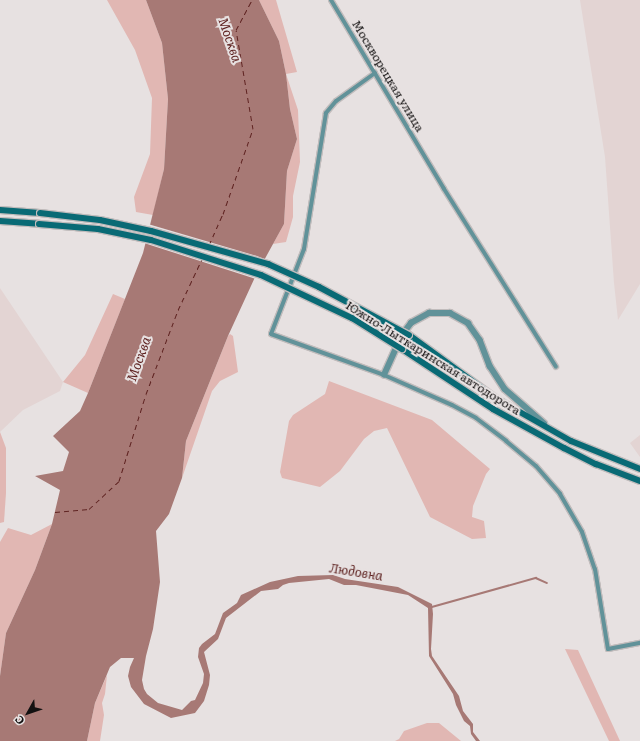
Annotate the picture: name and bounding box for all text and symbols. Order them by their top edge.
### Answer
water label: Москва [215,16,245,64]
street label: Москворецкая улица [349,18,427,134]
street label: Южно-Лыткаринская автодорога [343,298,523,418]
water label: Москва [124,335,154,383]
water label: Людовна [328,560,384,584]
north arrow [8,693,48,733]
text: С [10,713,27,729]

